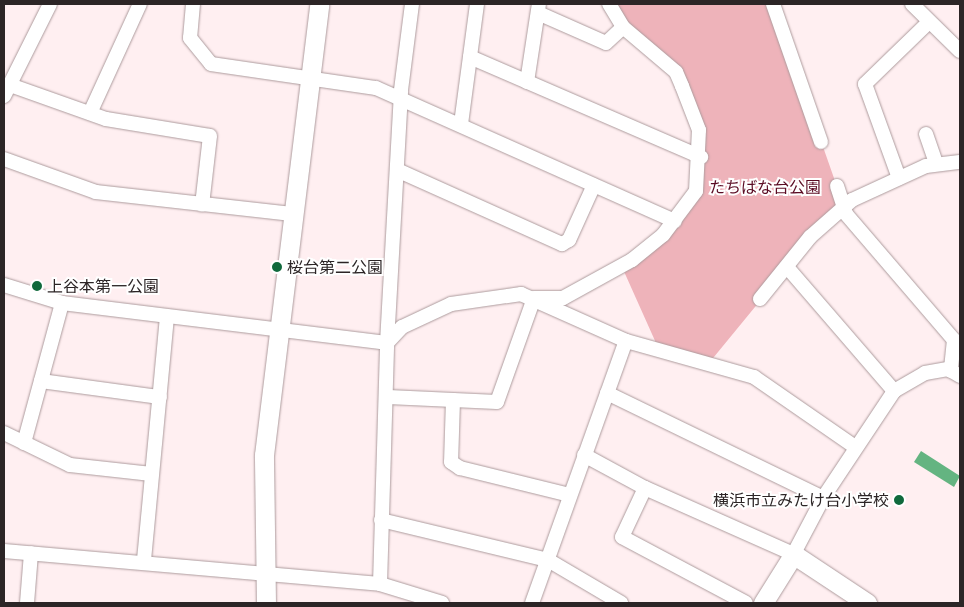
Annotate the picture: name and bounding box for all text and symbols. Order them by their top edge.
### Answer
park label: たちばな台公園 [709,177,821,197]
place label: 桜台第二公園 [287,257,383,277]
marker: 桜台第二公園 [271,261,283,273]
place label: 上谷本第一公園 [47,276,159,296]
marker: 上谷本第一公園 [31,280,43,292]
place label: 横浜市立みたけ台小学校 [713,490,889,510]
marker: 横浜市立みたけ台小学校 [893,494,905,506]

